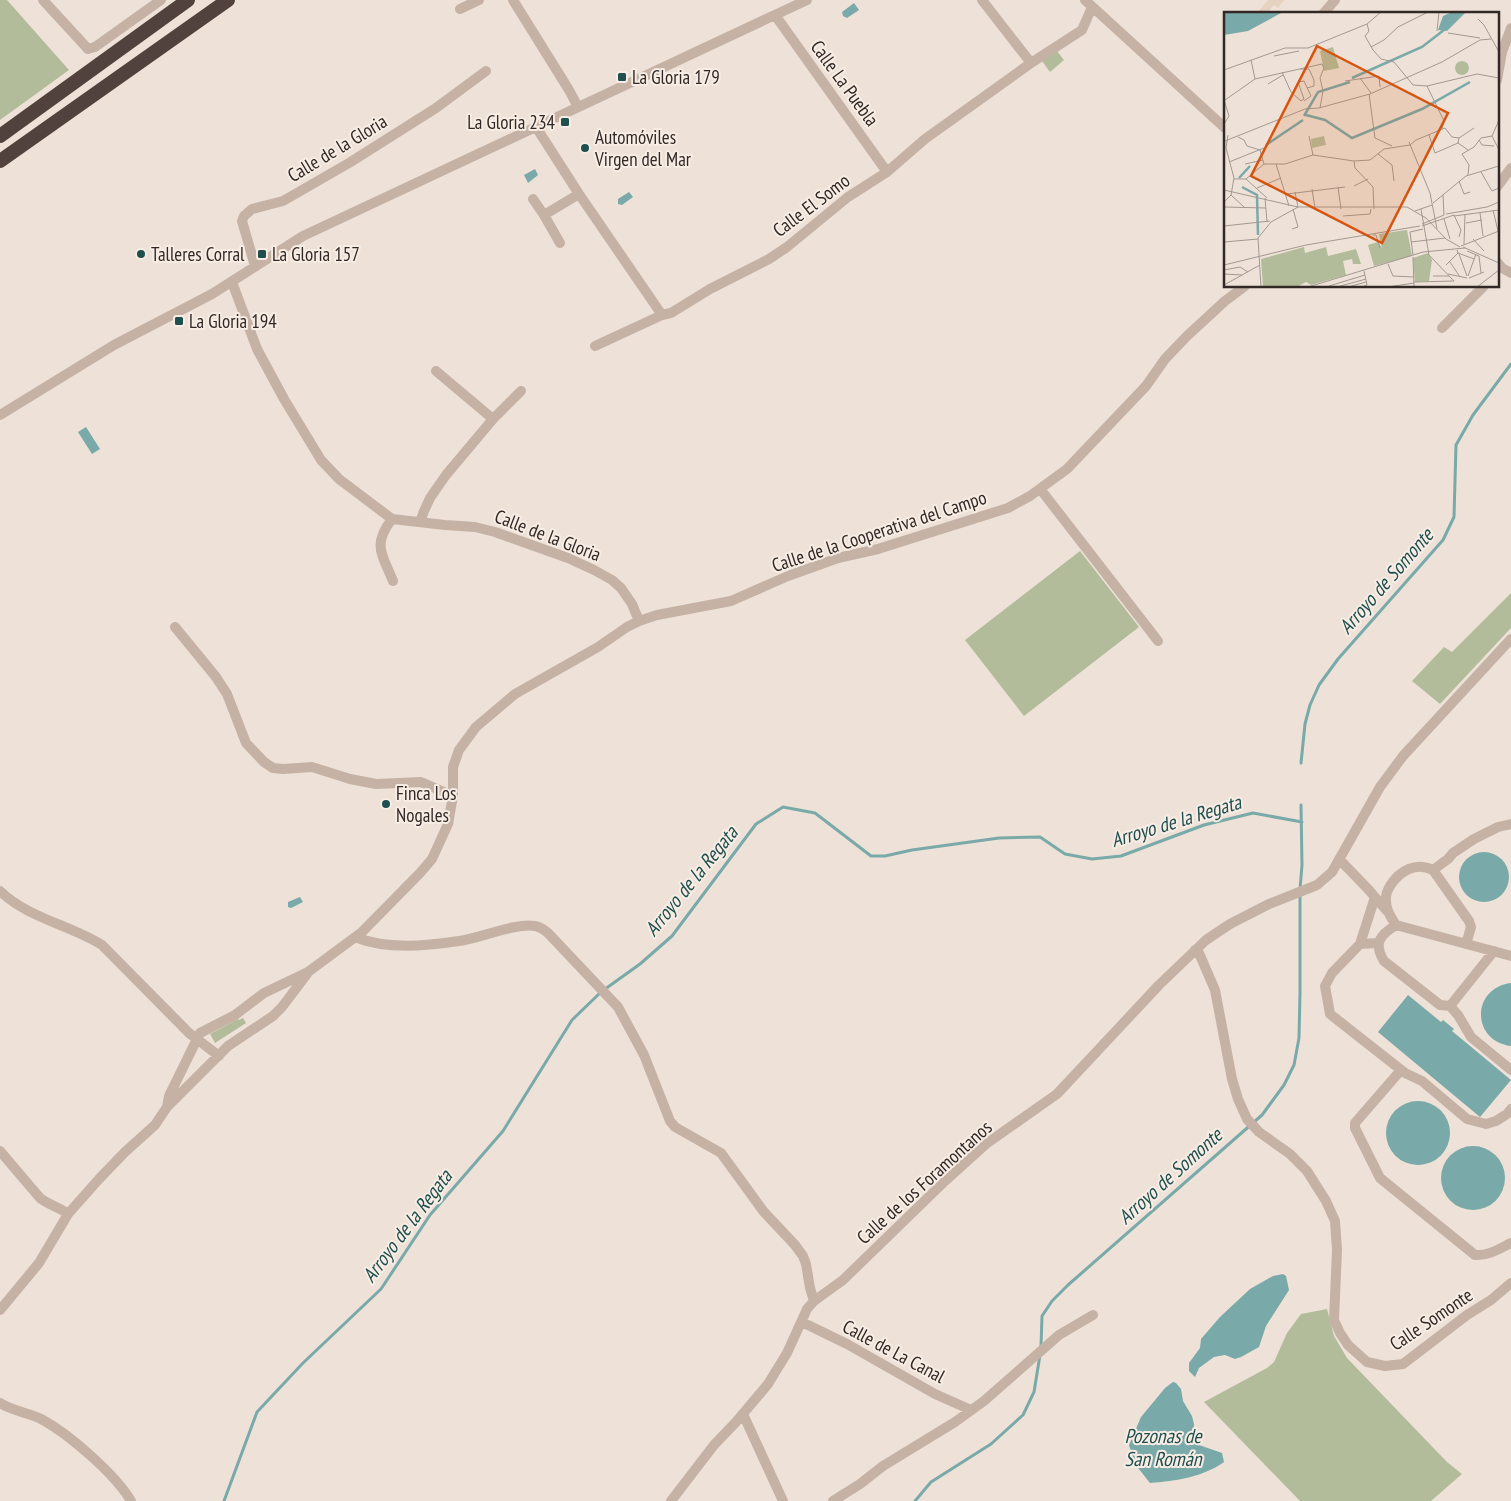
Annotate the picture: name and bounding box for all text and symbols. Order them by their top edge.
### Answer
inset map [1224,12,1498,288]
street label: Calle La Puebla [806,35,884,131]
place label: La Gloria 179 [632,65,720,89]
marker: La Gloria 179 [616,71,628,83]
street label: Calle de la Gloria [283,109,391,187]
place label: La Gloria 234 [467,110,555,134]
marker: La Gloria 234 [559,116,571,128]
place label: Automóviles Virgen del Mar [594,125,692,171]
marker: Automóviles Virgen del Mar [579,142,591,154]
street label: Calle El Somo [768,168,854,242]
place label: Talleres Corral [151,242,245,266]
place label: La Gloria 157 [272,242,360,266]
marker: Talleres Corral [135,248,147,260]
marker: La Gloria 157 [256,248,268,260]
place label: La Gloria 194 [189,309,277,333]
marker: La Gloria 194 [173,315,185,327]
street label: Calle de la Cooperativa del Campo [769,485,989,577]
street label: Calle de la Gloria [491,504,605,566]
water label: Arroyo de Somonte [1333,521,1440,639]
place label: Finca Los Nogales [396,781,456,827]
water label: Arroyo de la Regata [1108,789,1245,853]
marker: Finca Los Nogales [380,798,392,810]
water label: Arroyo de la Regata [639,820,744,941]
street label: Calle de los Foramontanos [851,1115,997,1249]
water label: Arroyo de Somonte [1112,1121,1229,1230]
water label: Arroyo de la Regata [356,1164,458,1287]
street label: Calle Somonte [1385,1282,1477,1356]
street label: Calle de La Canal [839,1314,950,1388]
water label: Pozonas de San Román [1124,1423,1203,1472]

